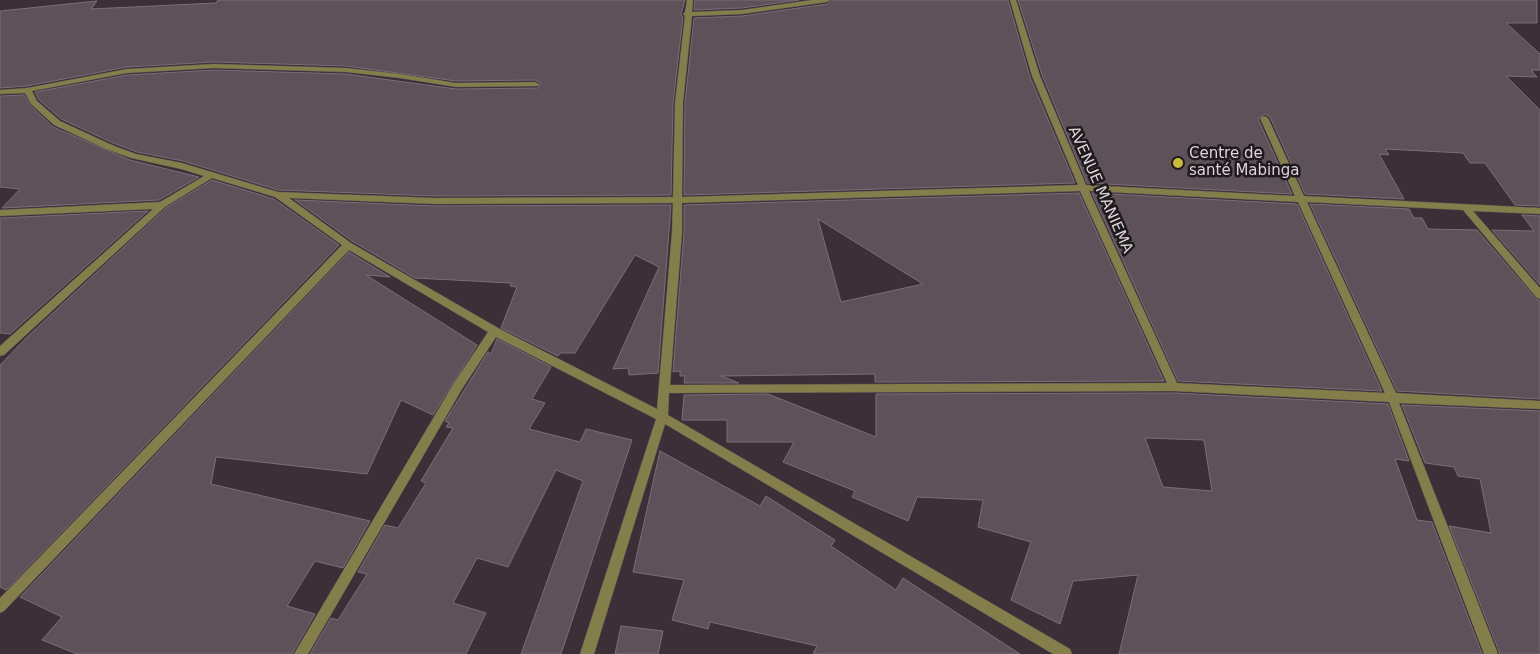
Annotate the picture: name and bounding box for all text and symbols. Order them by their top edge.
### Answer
street label: AVENUE MANIEMA [1064,124,1136,256]
place label: Centre de santé Mabinga [1189,145,1299,180]
marker: Centre de santé Mabinga [1171,156,1185,170]

